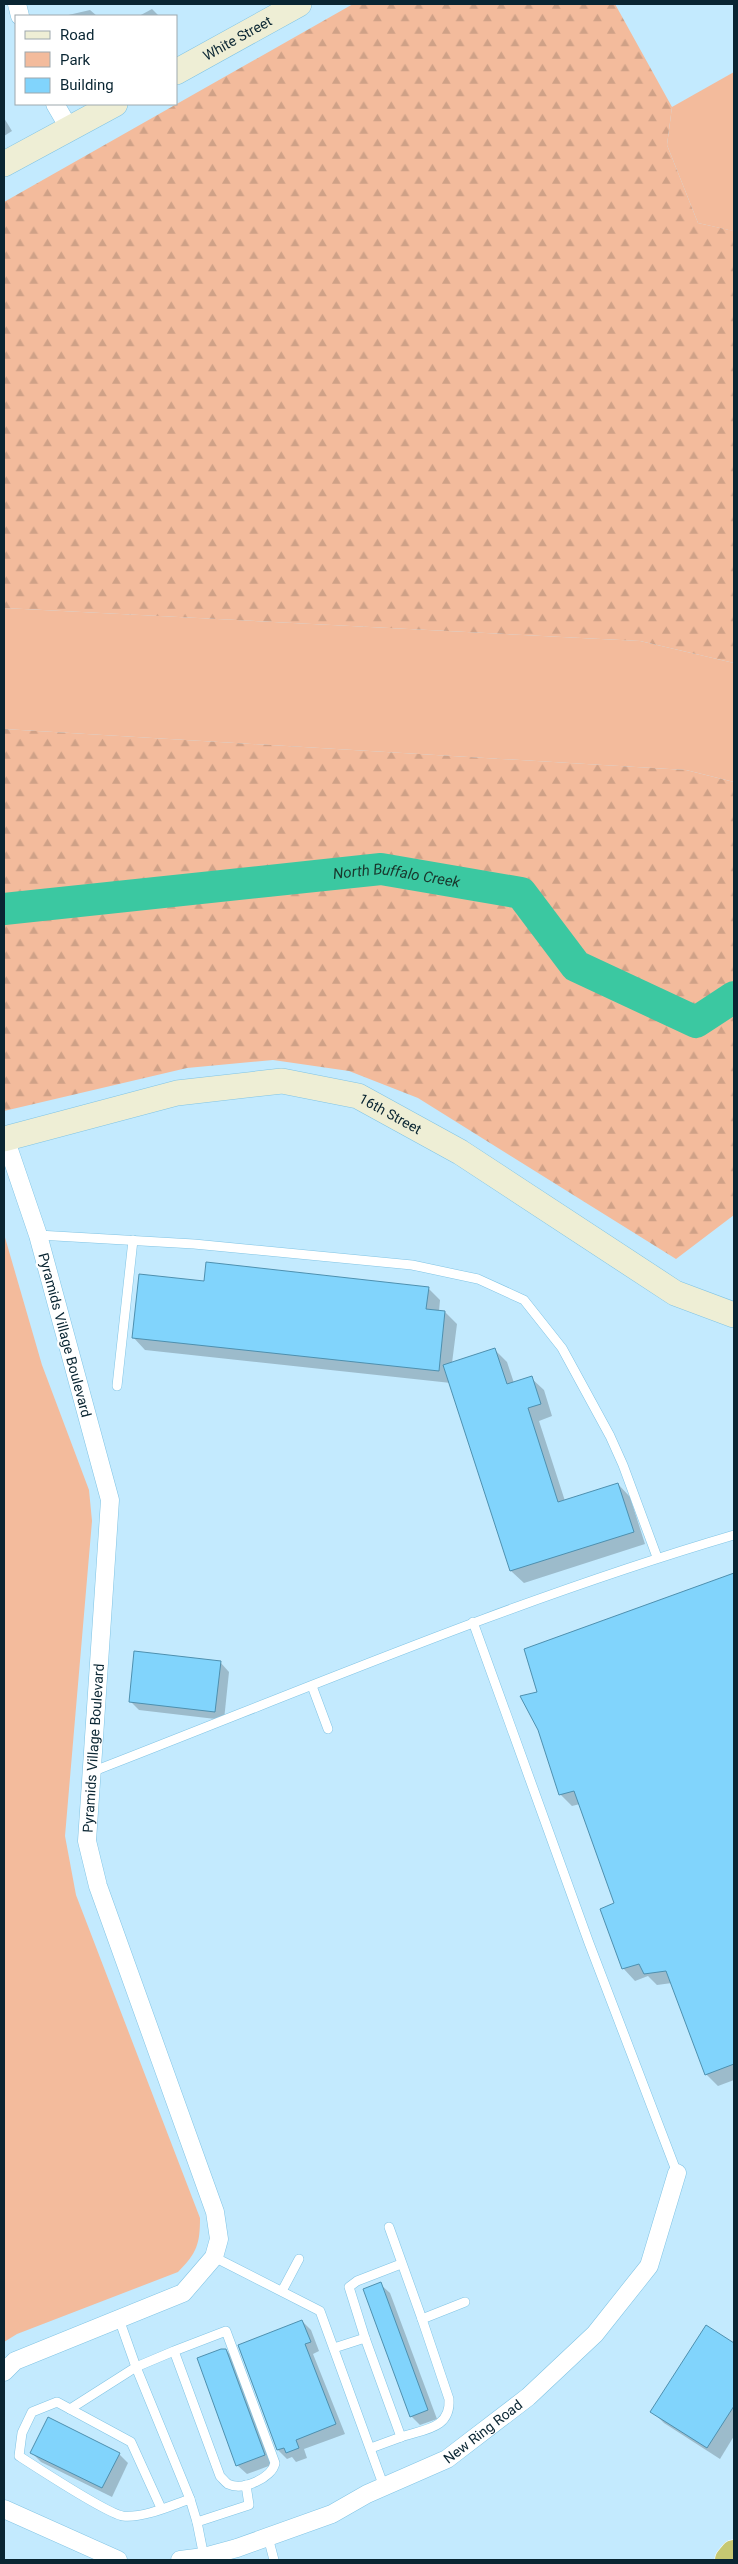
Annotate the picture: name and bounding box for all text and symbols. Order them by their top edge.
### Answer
street label: White Street [200,13,275,64]
legend [15,15,178,105]
text: Road [60,26,94,44]
text: Park [60,51,91,69]
text: Building [60,76,114,94]
water label: North Buffalo Creek [332,860,462,891]
street label: 16th Street [356,1090,425,1137]
street label: Pyramids Village Boulevard [35,1251,95,1419]
street label: Pyramids Village Boulevard [80,1663,107,1833]
street label: New Ring Road [440,2396,525,2467]

